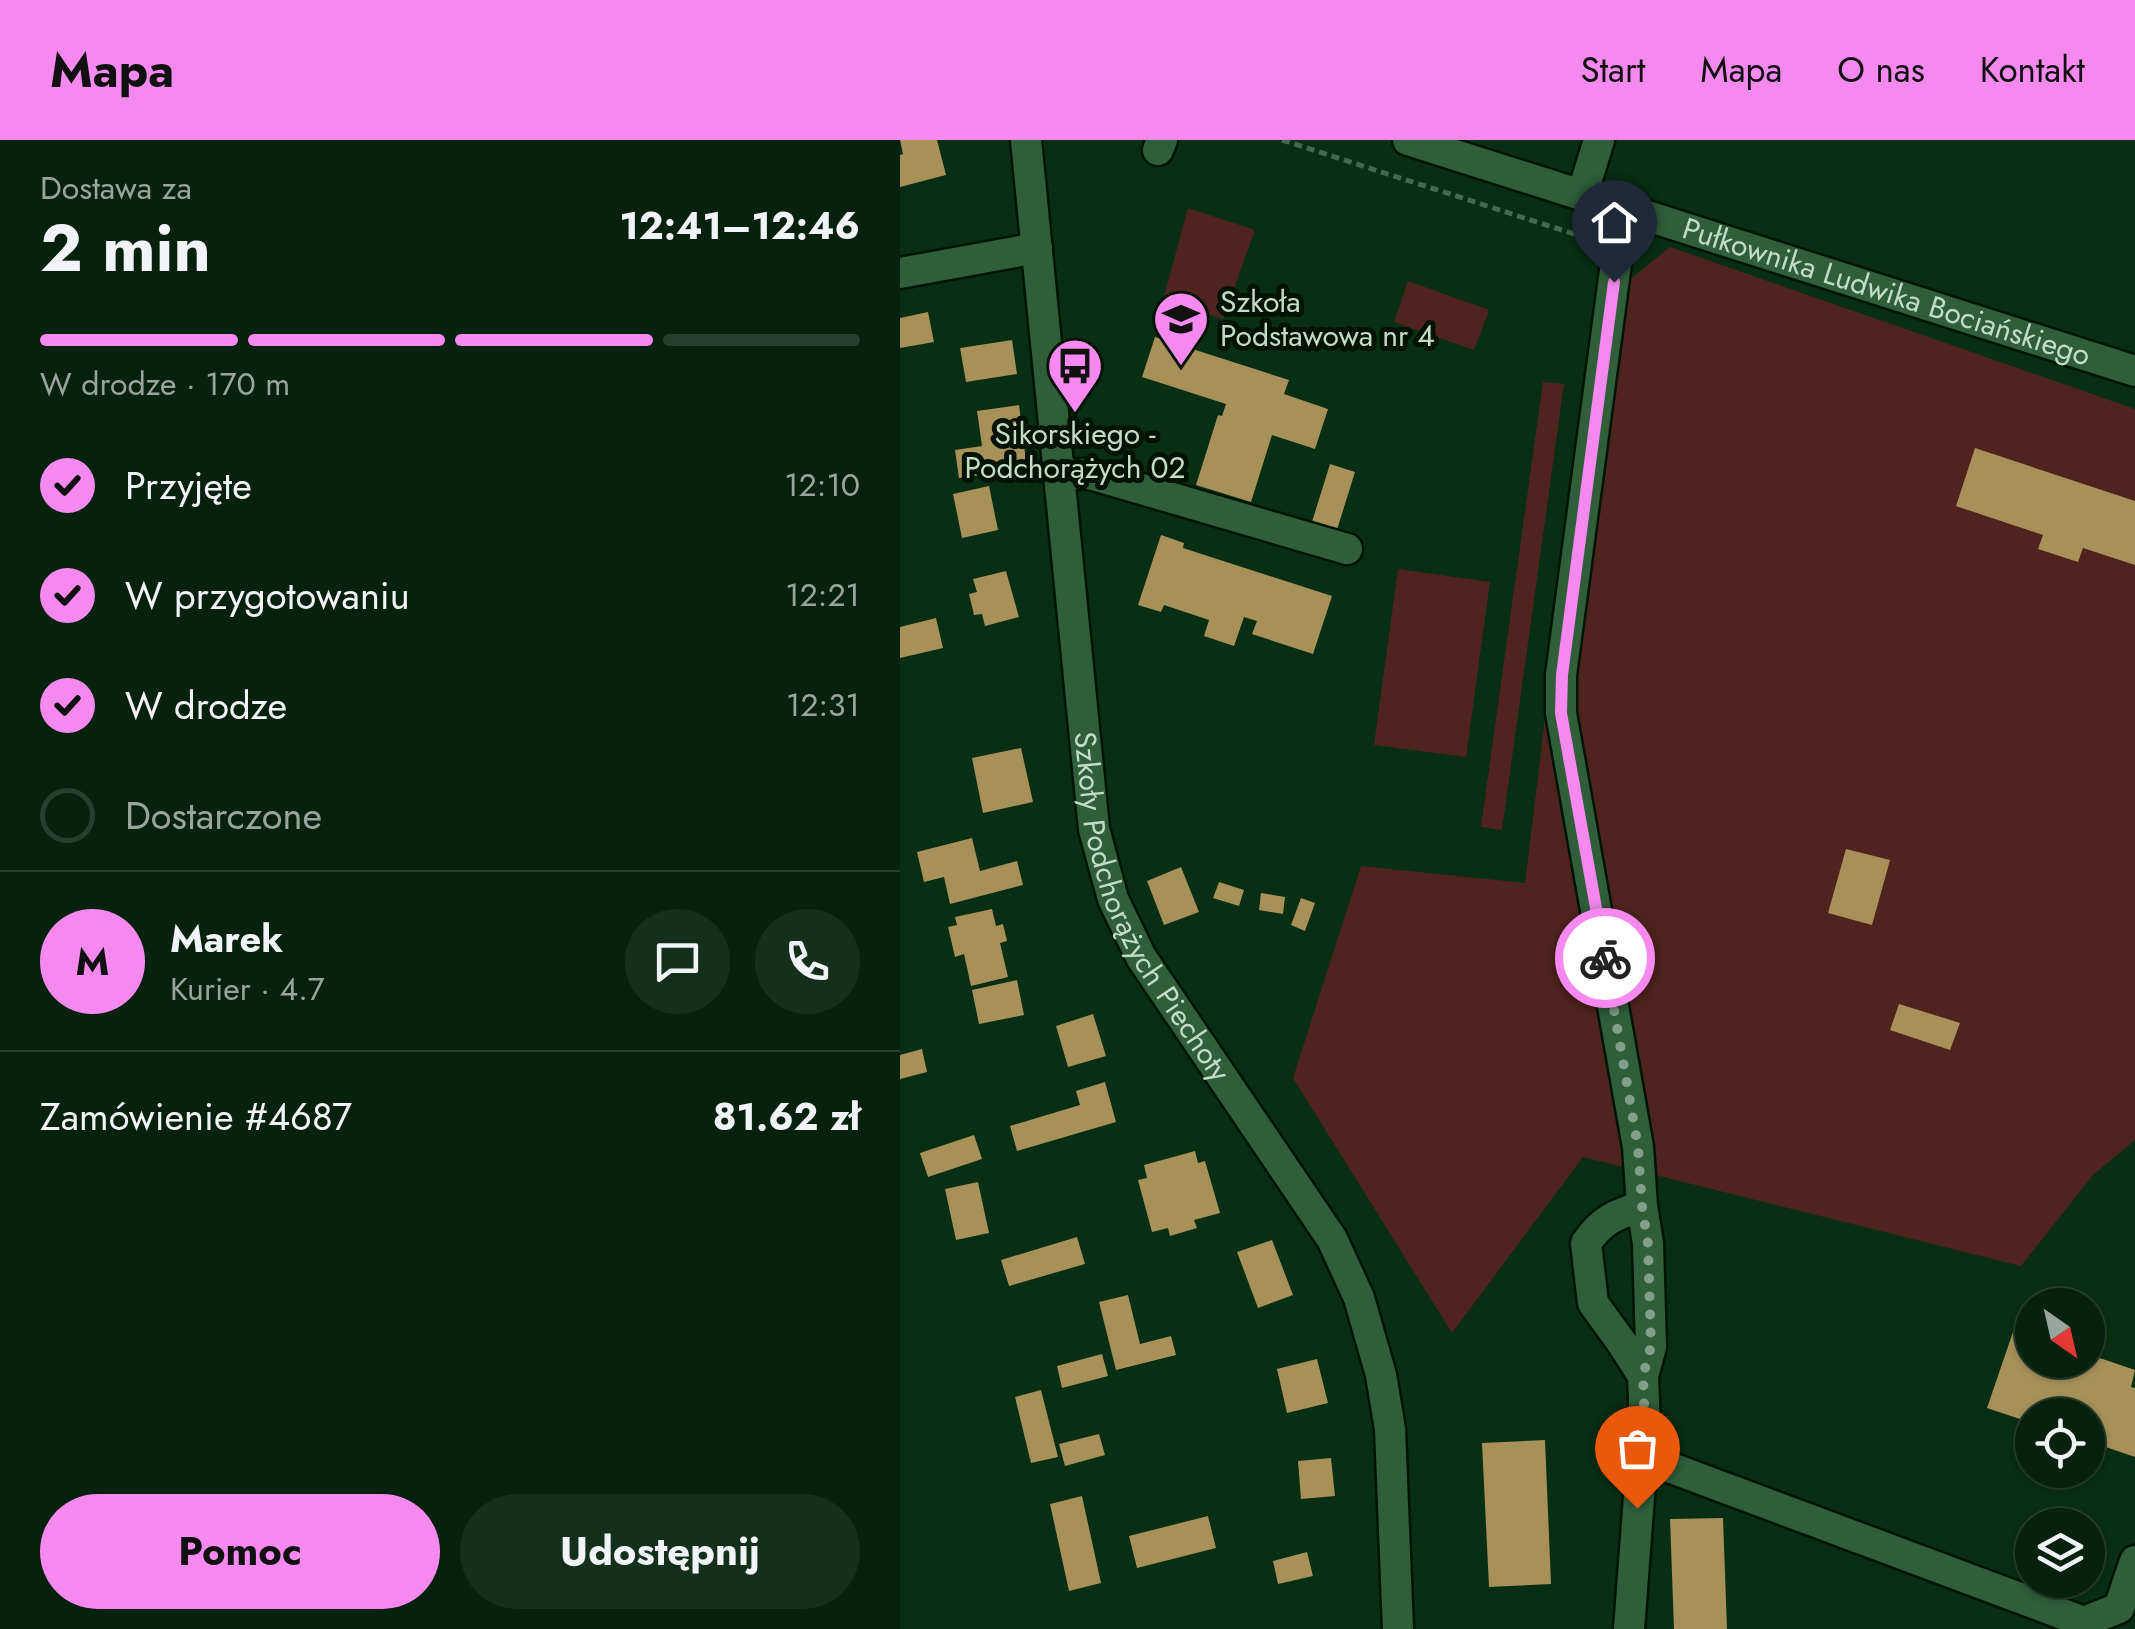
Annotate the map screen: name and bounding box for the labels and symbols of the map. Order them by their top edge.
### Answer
pin [1572,180,1657,283]
street label: Pułkownika Ludwika Bociańskiego [1677,207,2096,377]
place label: Szkoła Podstawowa nr 4 [1220,280,1435,357]
school or university icon: Szkoła Podstawowa nr 4 [1151,289,1211,368]
bus stop icon: Sikorskiego - Podchorążych 02 [1045,336,1105,415]
place label: Sikorskiego - Podchorążych 02 [964,412,1186,489]
street label: Szkoły Podchorążych Piechoty [1063,729,1242,1091]
courier [1555,908,1655,1008]
north arrow [2015,1288,2105,1378]
pin [1595,1406,1680,1509]

